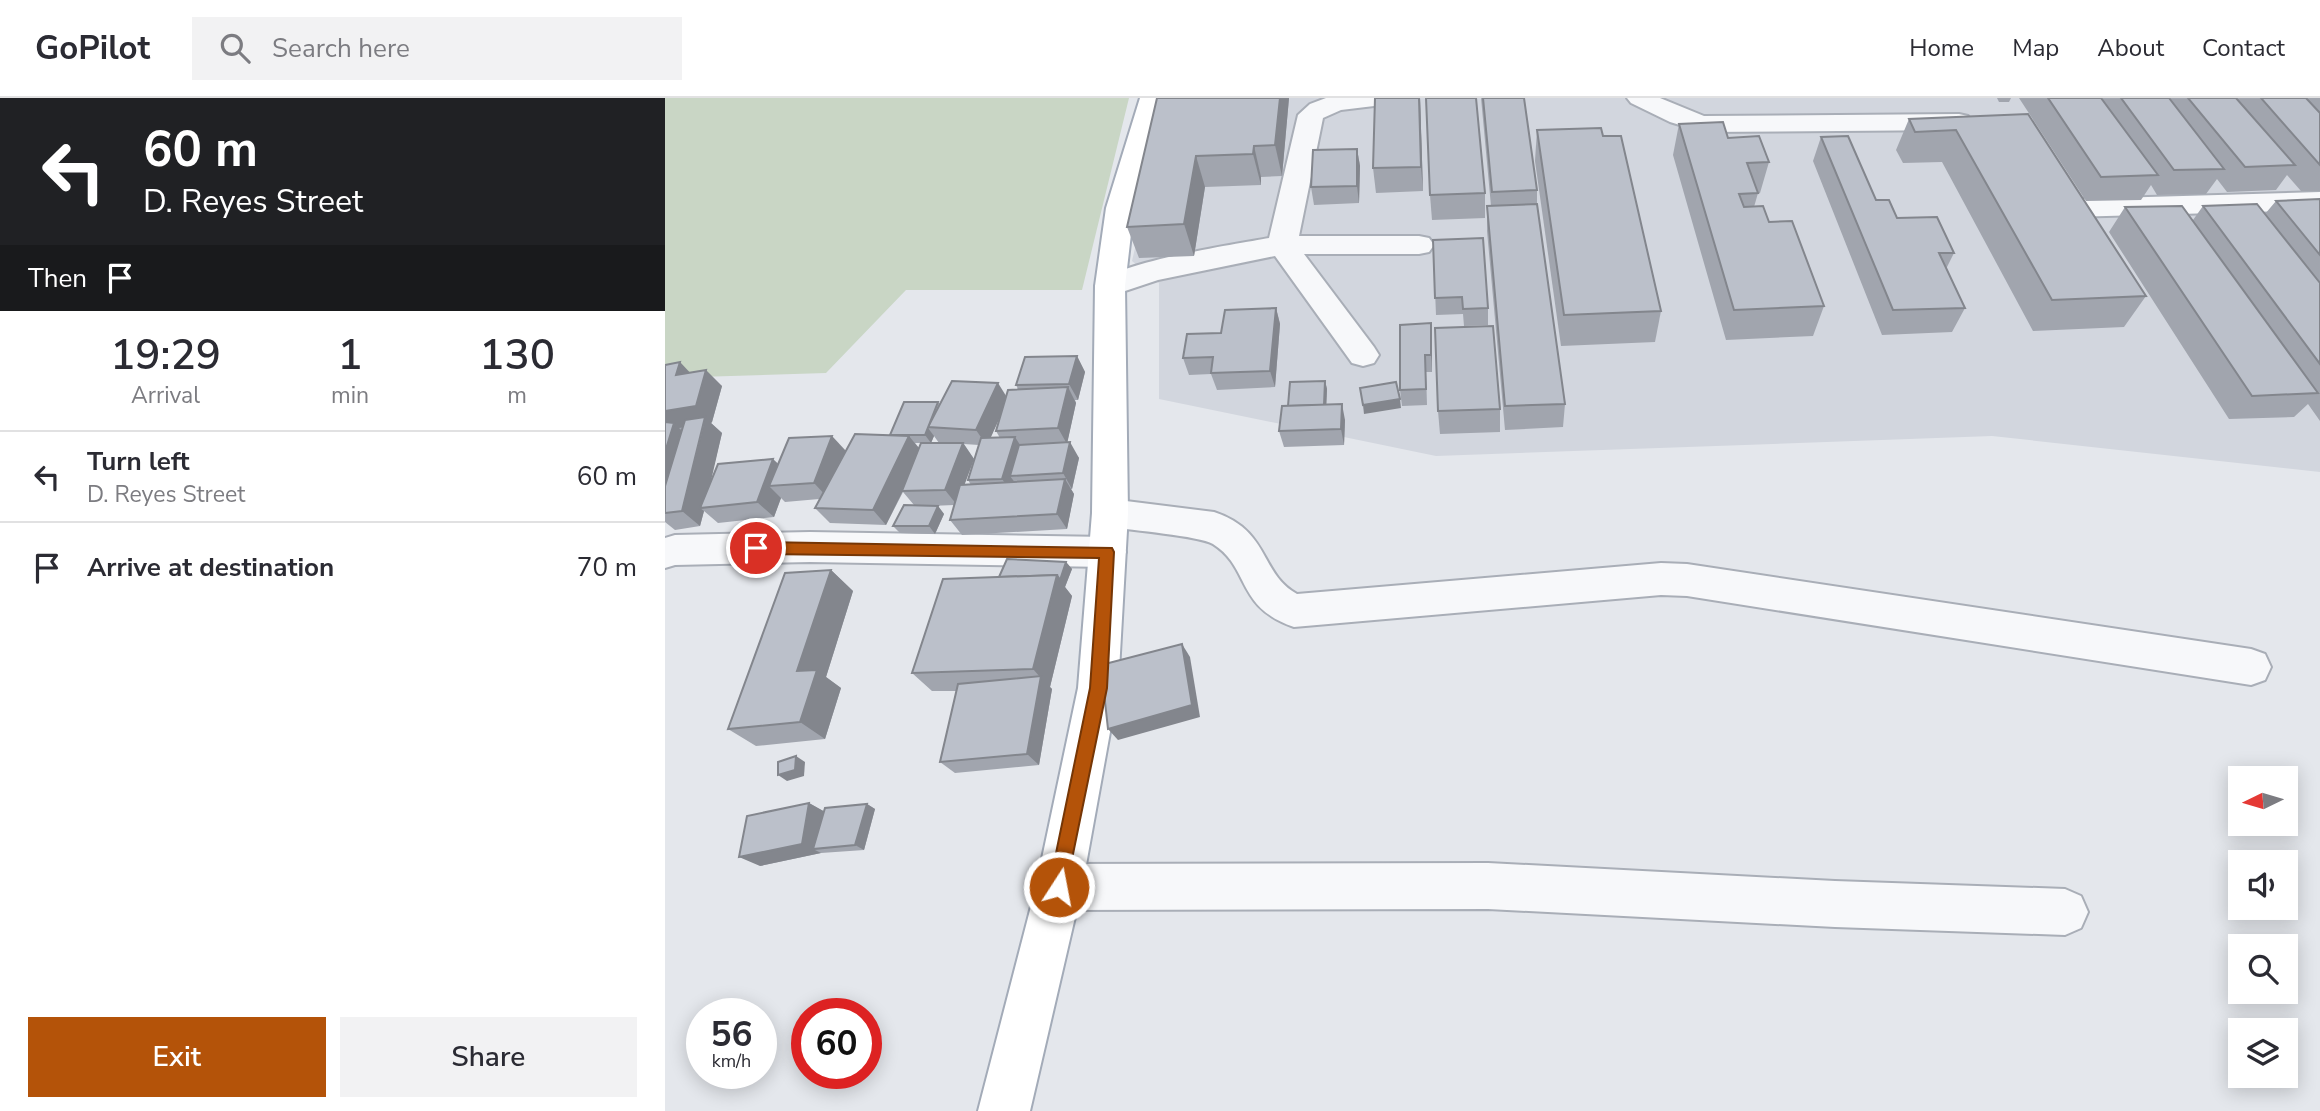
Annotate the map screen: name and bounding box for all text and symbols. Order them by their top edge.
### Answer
search box [192,17,682,80]
text: GoPilot [35,26,150,71]
icon: search [216,29,254,67]
text: Search here [272,31,410,66]
text: Home [1909,32,1974,64]
text: Map [2012,32,2059,64]
text: About [2097,32,2164,64]
text: Contact [2202,32,2285,64]
text: 60 m [143,116,258,183]
icon: left [28,126,119,217]
text: D. Reyes Street [143,180,363,223]
icon: arrive [101,259,139,297]
text: Then [28,261,87,296]
text: 19:29 [110,327,221,384]
text: 1 [337,327,363,384]
text: 130 [479,327,555,384]
text: Arrival [131,380,200,411]
text: min [331,380,369,411]
text: m [507,380,527,411]
text: Turn left [87,444,190,479]
icon: left [28,458,66,496]
text: 60 m [577,459,637,494]
text: D. Reyes Street [87,479,245,510]
pin [726,518,786,578]
icon: arrive [737,529,775,567]
icon: arrive [28,549,66,587]
text: Arrive at destination [87,550,334,585]
text: 70 m [577,550,637,585]
north arrow [2228,766,2298,836]
map controls [2228,766,2298,1088]
position arrow [1022,850,1096,924]
button: sound [2228,850,2298,920]
button: search [2228,934,2298,1004]
speed limit sign: 60 [791,998,882,1089]
text: 56 [710,1011,753,1058]
button: Exit [28,1017,326,1097]
button: Share [340,1017,637,1097]
button: layers [2228,1018,2298,1088]
text: km/h [712,1049,751,1073]

